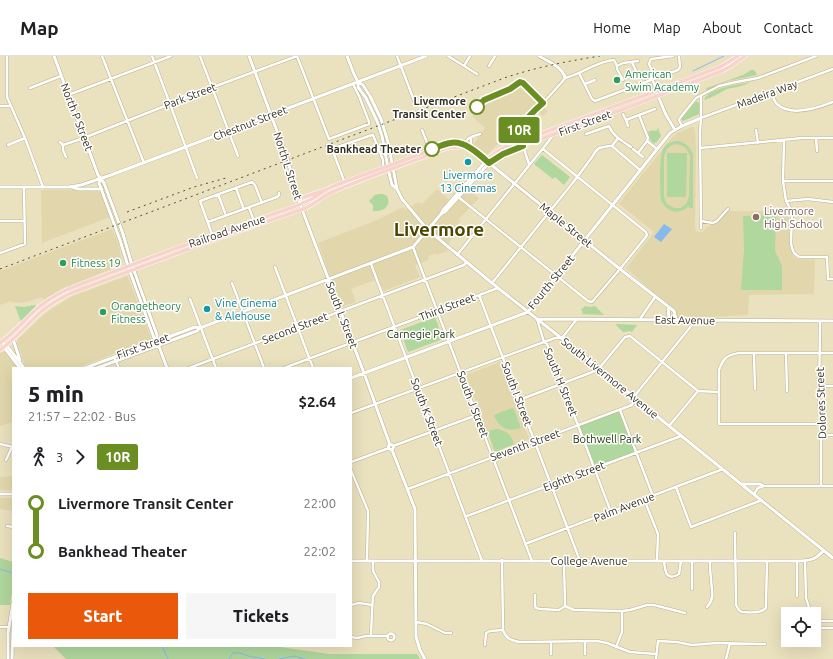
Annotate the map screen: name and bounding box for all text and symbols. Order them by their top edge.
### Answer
text: Map [20,17,59,39]
text: Home [593,20,631,36]
text: Map [653,20,681,36]
text: About [703,20,742,36]
text: Contact [764,20,813,36]
place label: American Swim Academy [625,68,700,93]
marker: American Swim Academy [612,75,622,85]
street label: Madeira Way [735,77,800,111]
street label: Park Street [162,80,218,111]
street label: North P Street [59,82,96,153]
place label: Livermore Transit Center [392,95,466,120]
marker: Livermore Transit Center [469,99,485,115]
street label: Chestnut Street [211,103,289,143]
street label: First Street [557,108,614,138]
line badge: 10R [496,117,542,143]
text: 10R [507,122,531,138]
street label: North L Street [271,131,305,202]
marker: Bankhead Theater [424,141,440,157]
place label: Bankhead Theater [326,143,421,155]
marker: Livermore 13 Cinemas [463,157,473,167]
place label: Livermore 13 Cinemas [440,169,497,194]
street label: Maple Street [537,200,595,250]
place label: Livermore High School [764,205,822,230]
street label: Railroad Avenue [187,212,267,250]
marker: Livermore High School [751,212,761,222]
district label: Livermore [394,218,484,240]
street label: Fourth Street [525,252,577,312]
place label: Fitness 19 [71,257,121,269]
marker: Fitness 19 [58,258,68,268]
street label: South L Street [324,280,360,351]
street label: Third Street [417,291,477,323]
place label: Vine Cinema & Alehouse [215,297,277,322]
place label: Orangetheory Fitness [111,300,182,325]
marker: Vine Cinema & Alehouse [202,304,212,314]
marker: Orangetheory Fitness [98,307,108,317]
street label: Second Street [260,310,330,346]
street label: East Avenue [655,313,715,327]
park label: Carnegie Park [387,328,456,340]
street label: First Street [115,331,172,361]
street label: South Livermore Avenue [559,335,661,421]
street label: South H Street [542,346,580,418]
street label: South I Street [499,360,535,428]
street label: Dolores Street [814,366,828,439]
street label: South J Street [455,369,491,440]
street label: South K Street [409,376,446,448]
text: 5 min [28,381,84,406]
text: $2.64 [298,393,336,410]
text: 21:57 – 22:02 · Bus [28,409,136,423]
street label: Seventh Street [488,427,562,463]
park label: Bothwell Park [573,433,642,445]
icon: walk [28,446,50,468]
icon: forward [69,446,91,468]
text: 10R [105,449,130,465]
text: 3 [56,450,63,464]
street label: Eighth Street [541,458,607,493]
street label: Palm Avenue [592,490,656,524]
text: Livermore Transit Center [58,495,233,512]
text: 22:00 [303,496,336,510]
text: Bankhead Theater [58,543,187,560]
text: 22:02 [303,544,336,558]
street label: College Avenue [551,555,627,567]
button: Start [28,593,178,639]
button: Tickets [186,593,336,639]
map controls [781,607,821,647]
button: locate [781,607,821,647]

